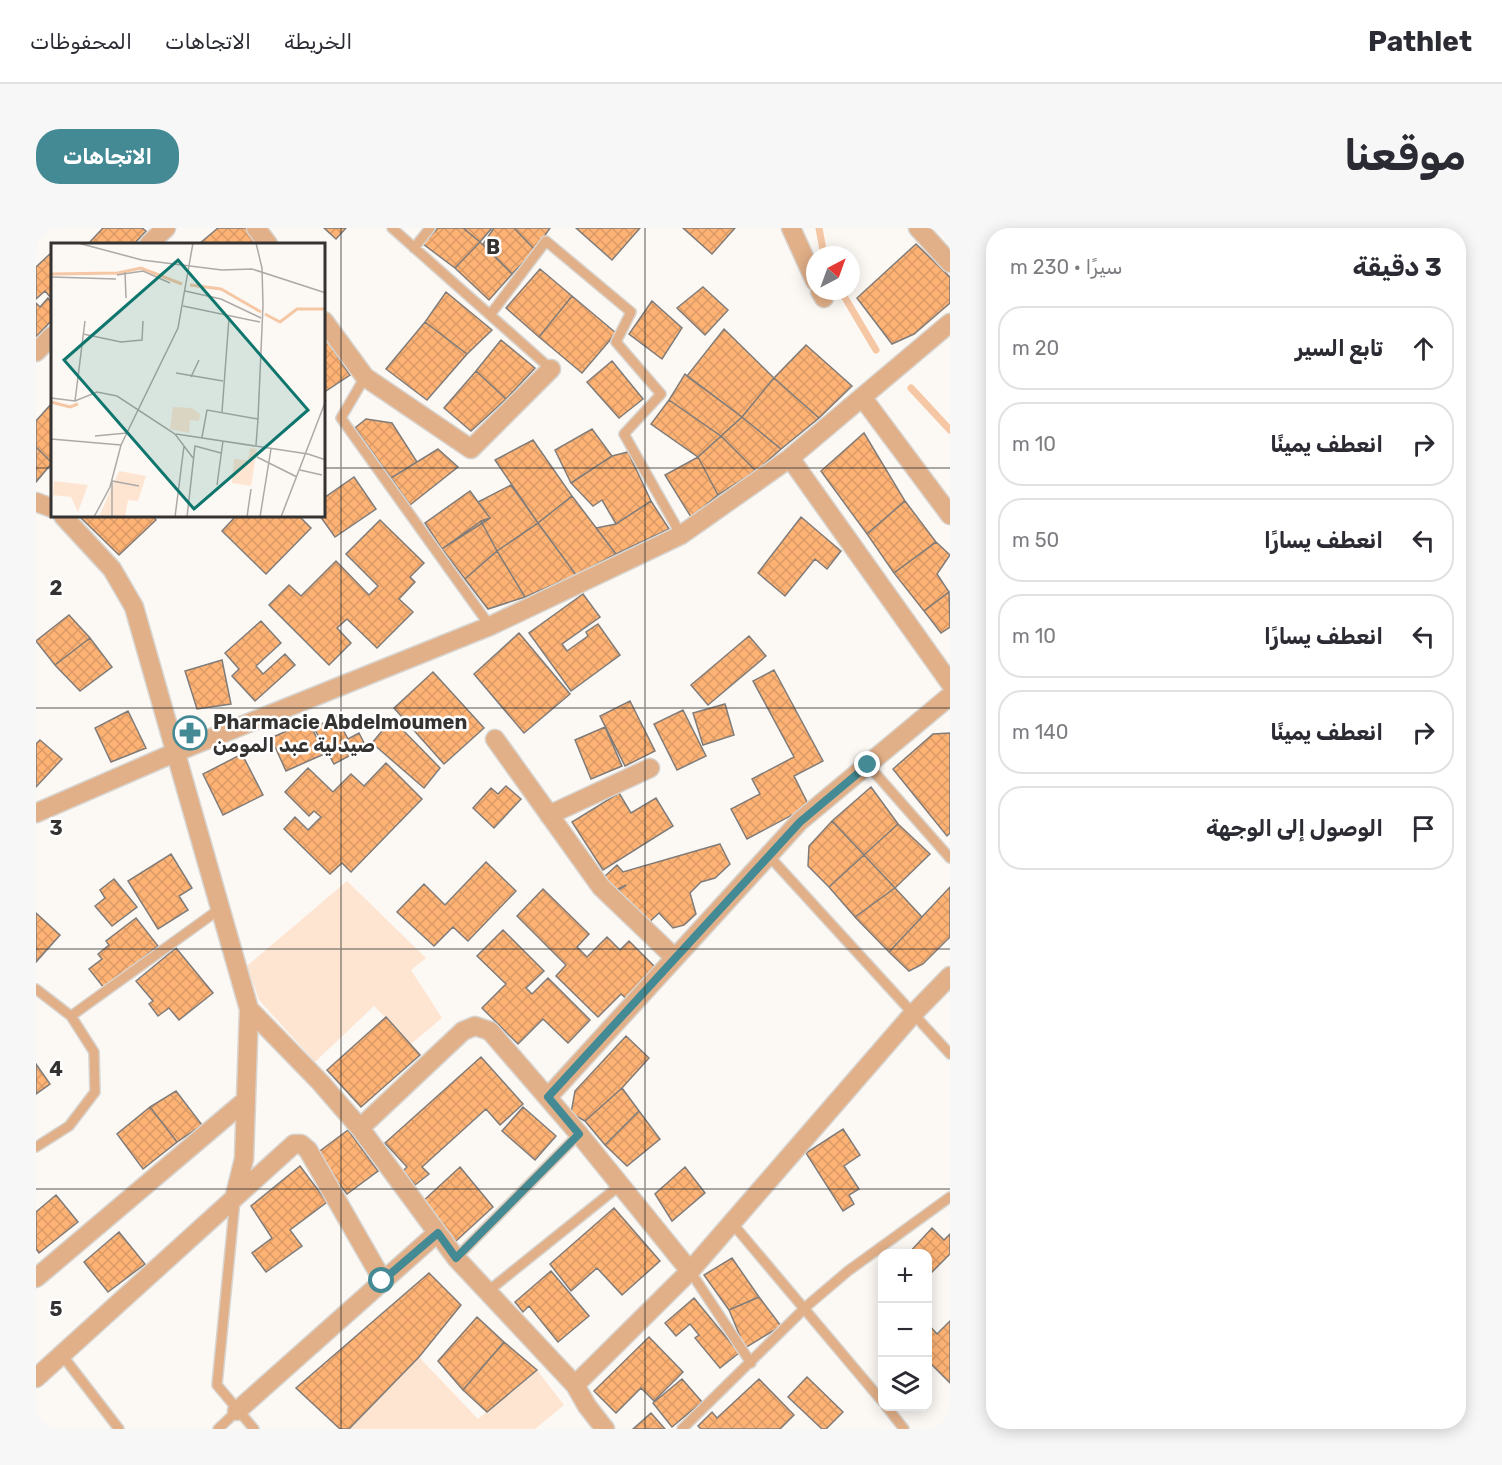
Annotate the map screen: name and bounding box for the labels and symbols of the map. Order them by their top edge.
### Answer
text: B [486,235,500,259]
inset map [51,243,326,518]
north arrow [806,246,860,300]
text: 2 [50,576,63,600]
place label: Pharmacie Abdelmoumen صيدلية عبد المومن [213,710,467,757]
pharmacy icon: Pharmacie Abdelmoumen صيدلية عبد المومن [172,715,208,751]
route end [854,751,880,777]
text: 3 [49,816,63,840]
text: 4 [49,1057,63,1081]
route start [368,1267,394,1293]
text: 5 [50,1297,63,1321]

